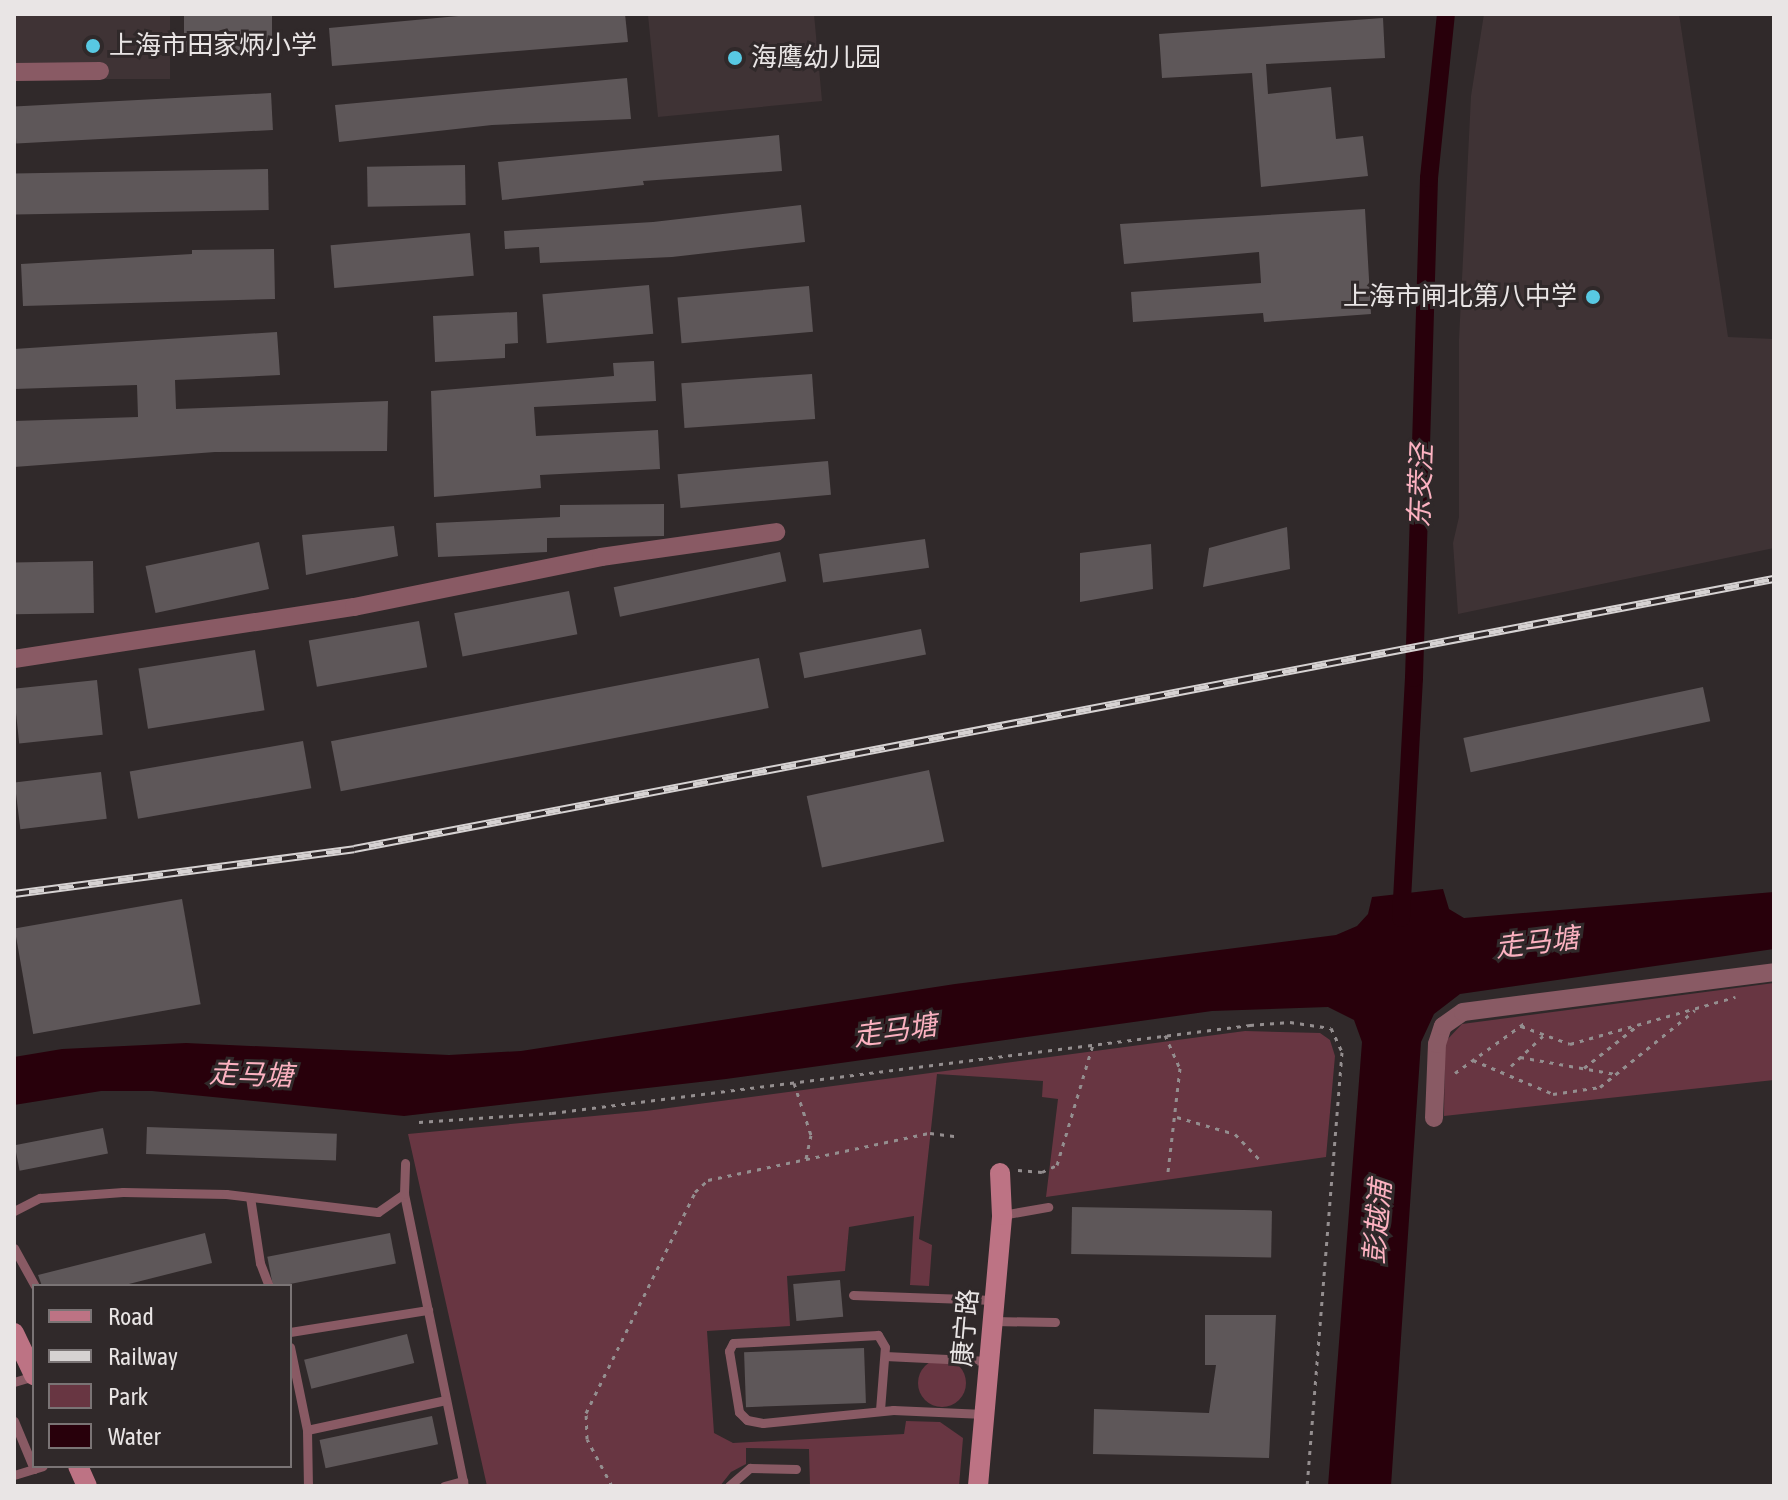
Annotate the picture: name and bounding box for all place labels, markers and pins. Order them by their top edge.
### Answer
place label: 上海市田家炳小学 [109,30,317,62]
marker: 上海市田家炳小学 [84,37,102,55]
place label: 海鹰幼儿园 [751,42,881,74]
marker: 海鹰幼儿园 [726,49,744,67]
place label: 上海市闸北第八中学 [1343,281,1577,313]
marker: 上海市闸北第八中学 [1584,288,1602,306]

